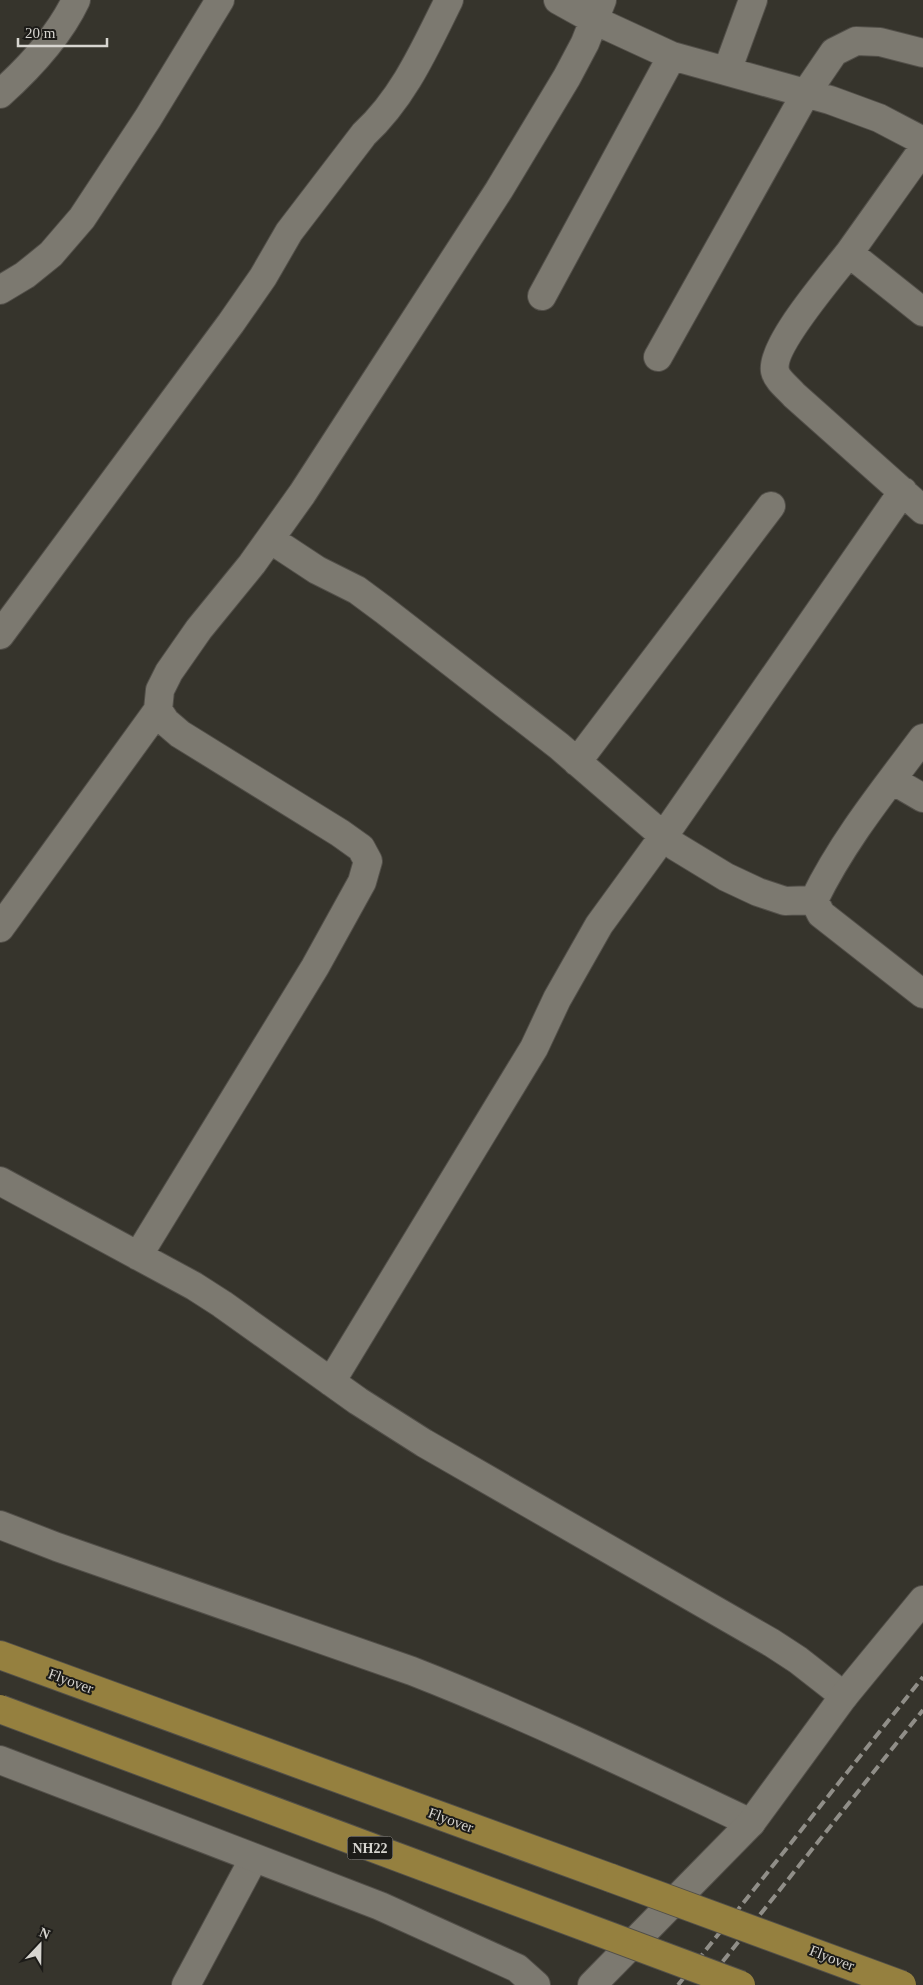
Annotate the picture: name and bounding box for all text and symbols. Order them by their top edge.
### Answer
scale bar [18,15,106,47]
text: 20 m [25,25,56,41]
street label: Flyover [46,1666,96,1696]
street label: Flyover [426,1805,476,1835]
road number: NH22 [348,1836,392,1860]
north arrow [15,1920,65,1970]
text: N [37,1925,52,1942]
street label: Flyover [807,1942,857,1974]

